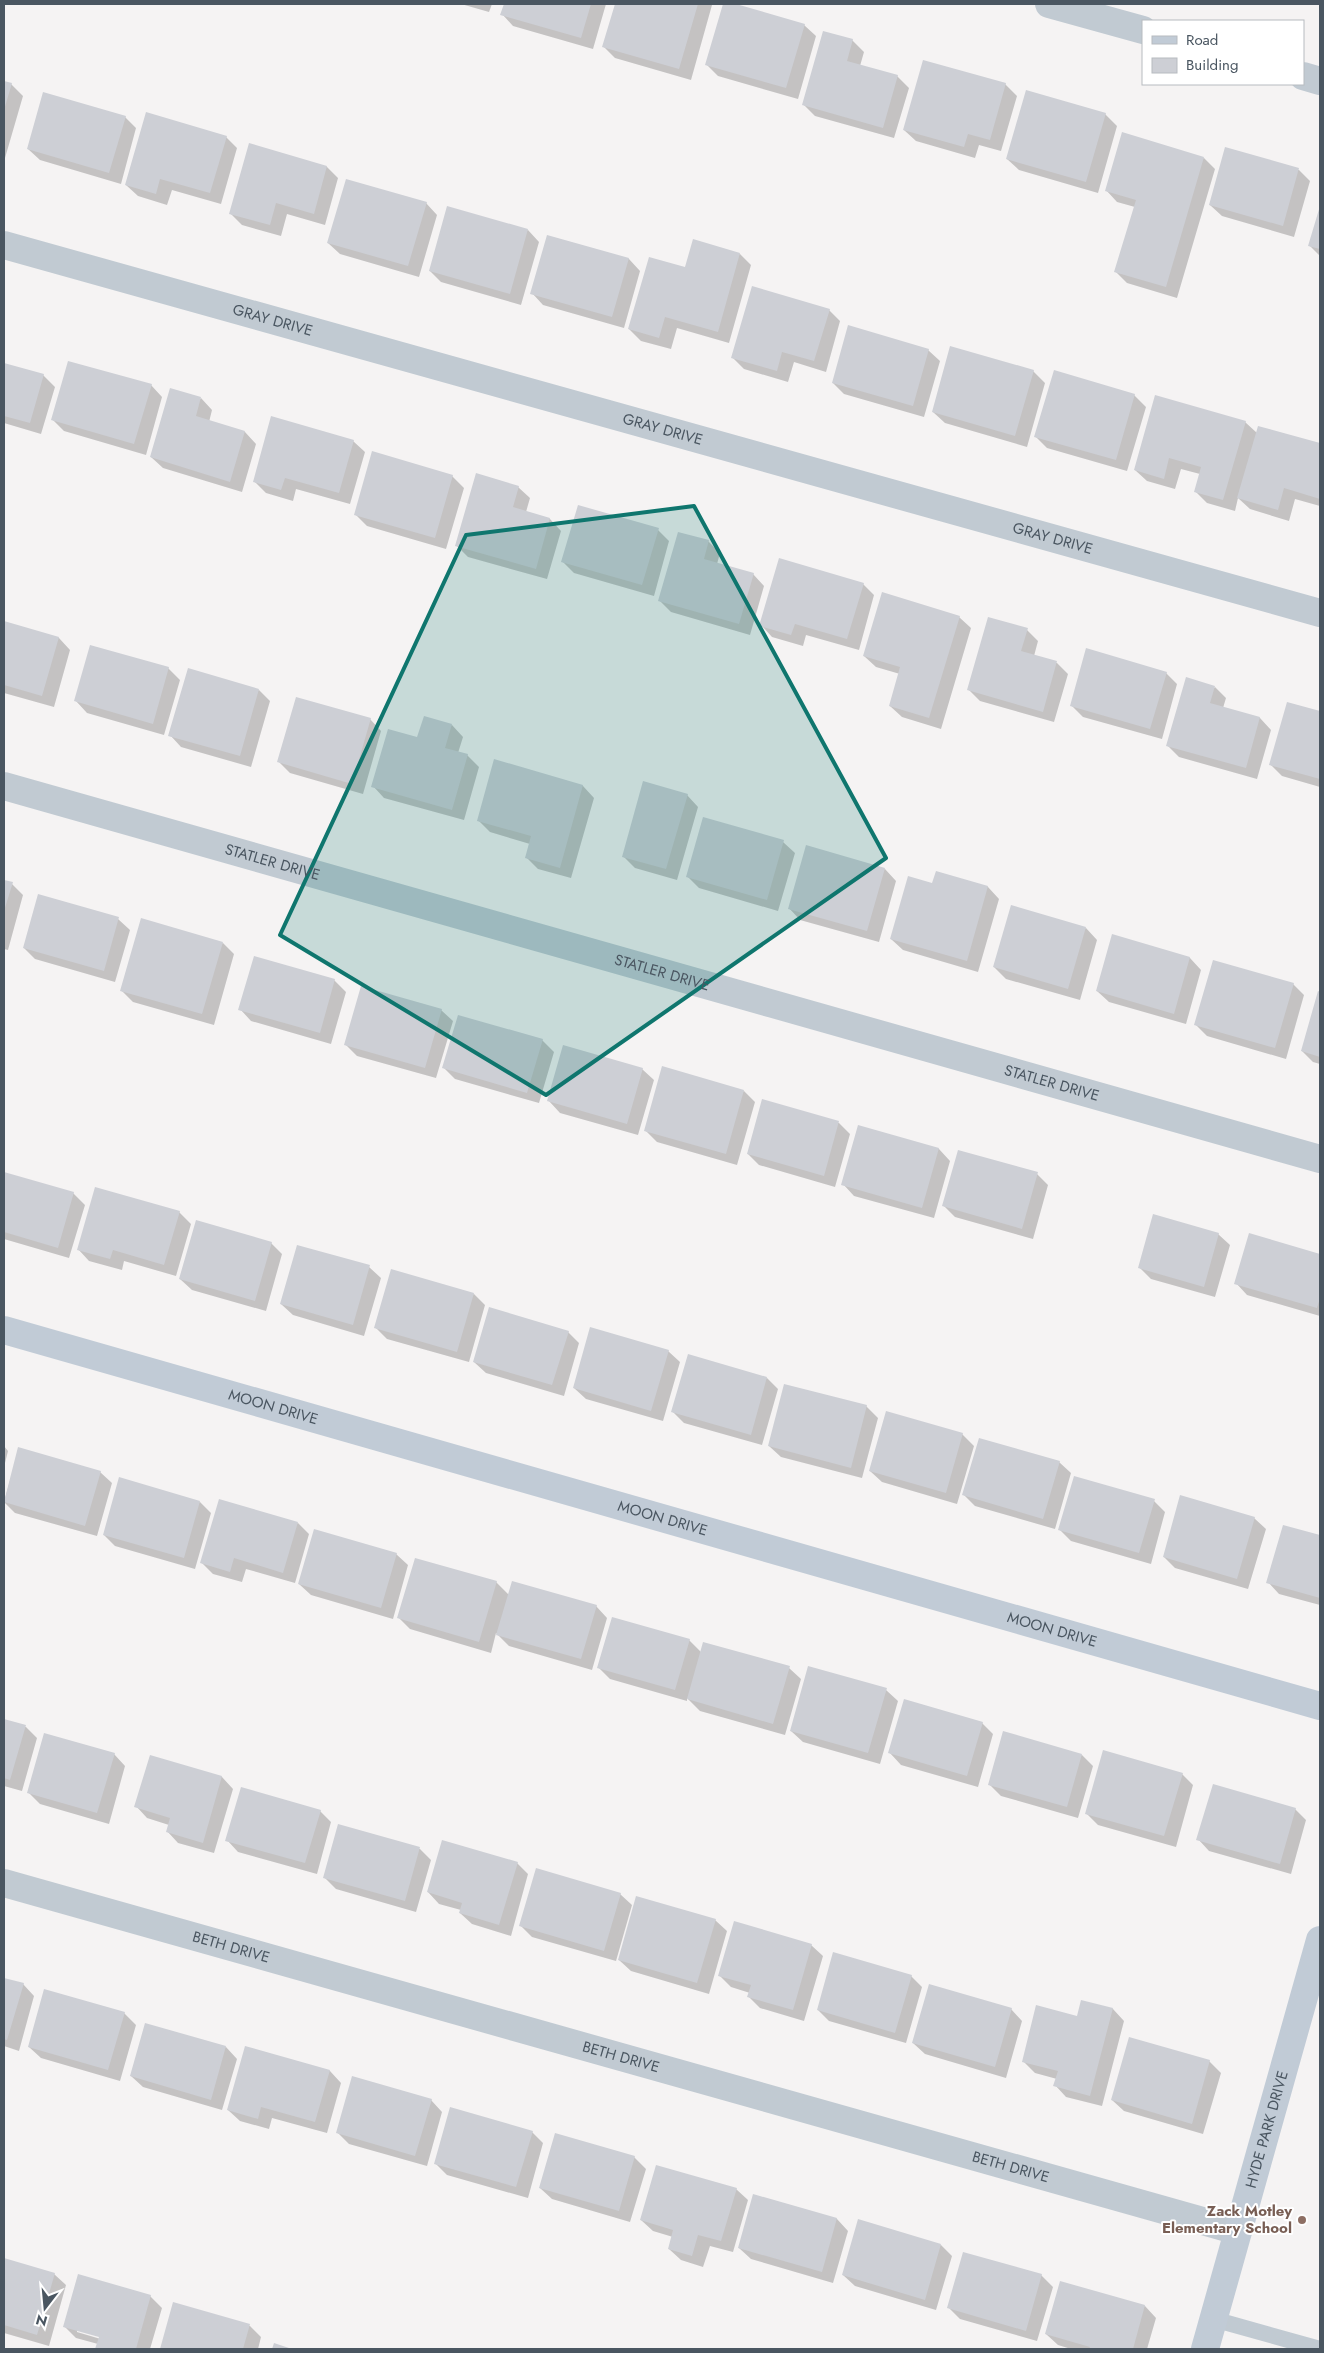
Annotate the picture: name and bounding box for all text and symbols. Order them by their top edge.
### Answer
legend [1142,20,1304,85]
text: Road [1186,29,1218,51]
text: Building [1186,54,1238,76]
street label: GRAY DRIVE [230,298,315,342]
street label: GRAY DRIVE [620,408,705,451]
street label: GRAY DRIVE [1010,517,1095,560]
street label: STATLER DRIVE [222,838,323,886]
street label: STATLER DRIVE [612,949,712,996]
street label: STATLER DRIVE [1002,1059,1102,1107]
street label: MOON DRIVE [226,1384,321,1430]
street label: MOON DRIVE [615,1495,710,1541]
street label: MOON DRIVE [1005,1606,1100,1653]
street label: BETH DRIVE [190,1926,272,1968]
street label: BETH DRIVE [580,2036,662,2078]
street label: HYDE PARK DRIVE [1240,2068,1294,2191]
street label: BETH DRIVE [970,2146,1052,2188]
place label: Zack Motley Elementary School [1162,2200,1292,2239]
marker: Zack Motley Elementary School [1296,2214,1308,2226]
north arrow [20,2283,70,2333]
text: N [33,2309,50,2332]

